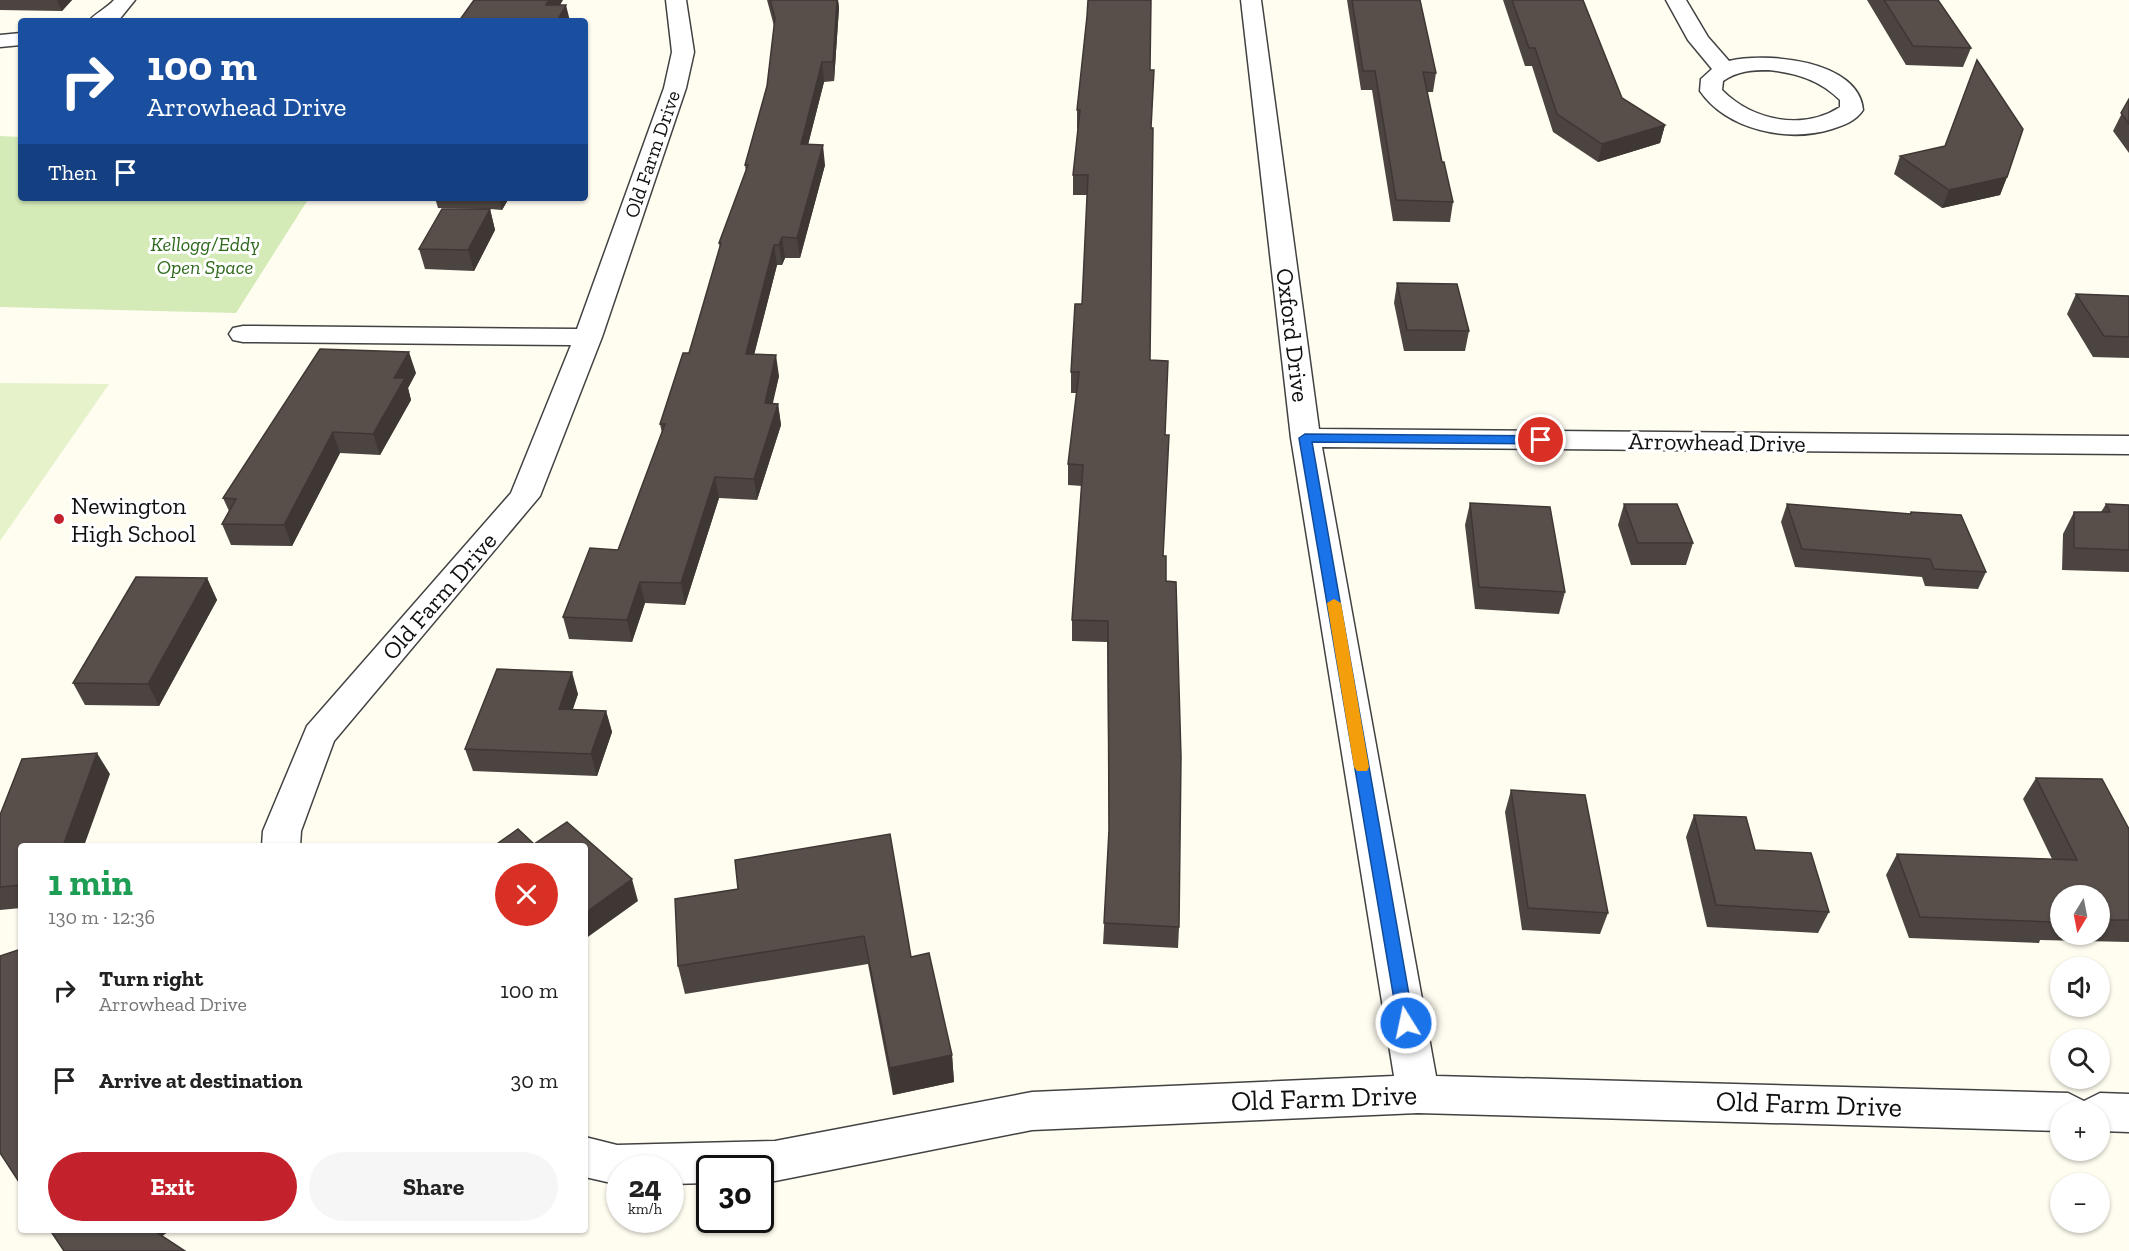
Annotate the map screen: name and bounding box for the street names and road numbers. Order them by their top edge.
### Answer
street label: Old Farm Drive [619,87,685,221]
street label: Oxford Drive [1270,266,1316,404]
street label: Arrowhead Drive [1628,426,1806,458]
street label: Old Farm Drive [376,526,502,666]
street label: Old Farm Drive [1230,1078,1418,1118]
street label: Old Farm Drive [1715,1084,1903,1124]

